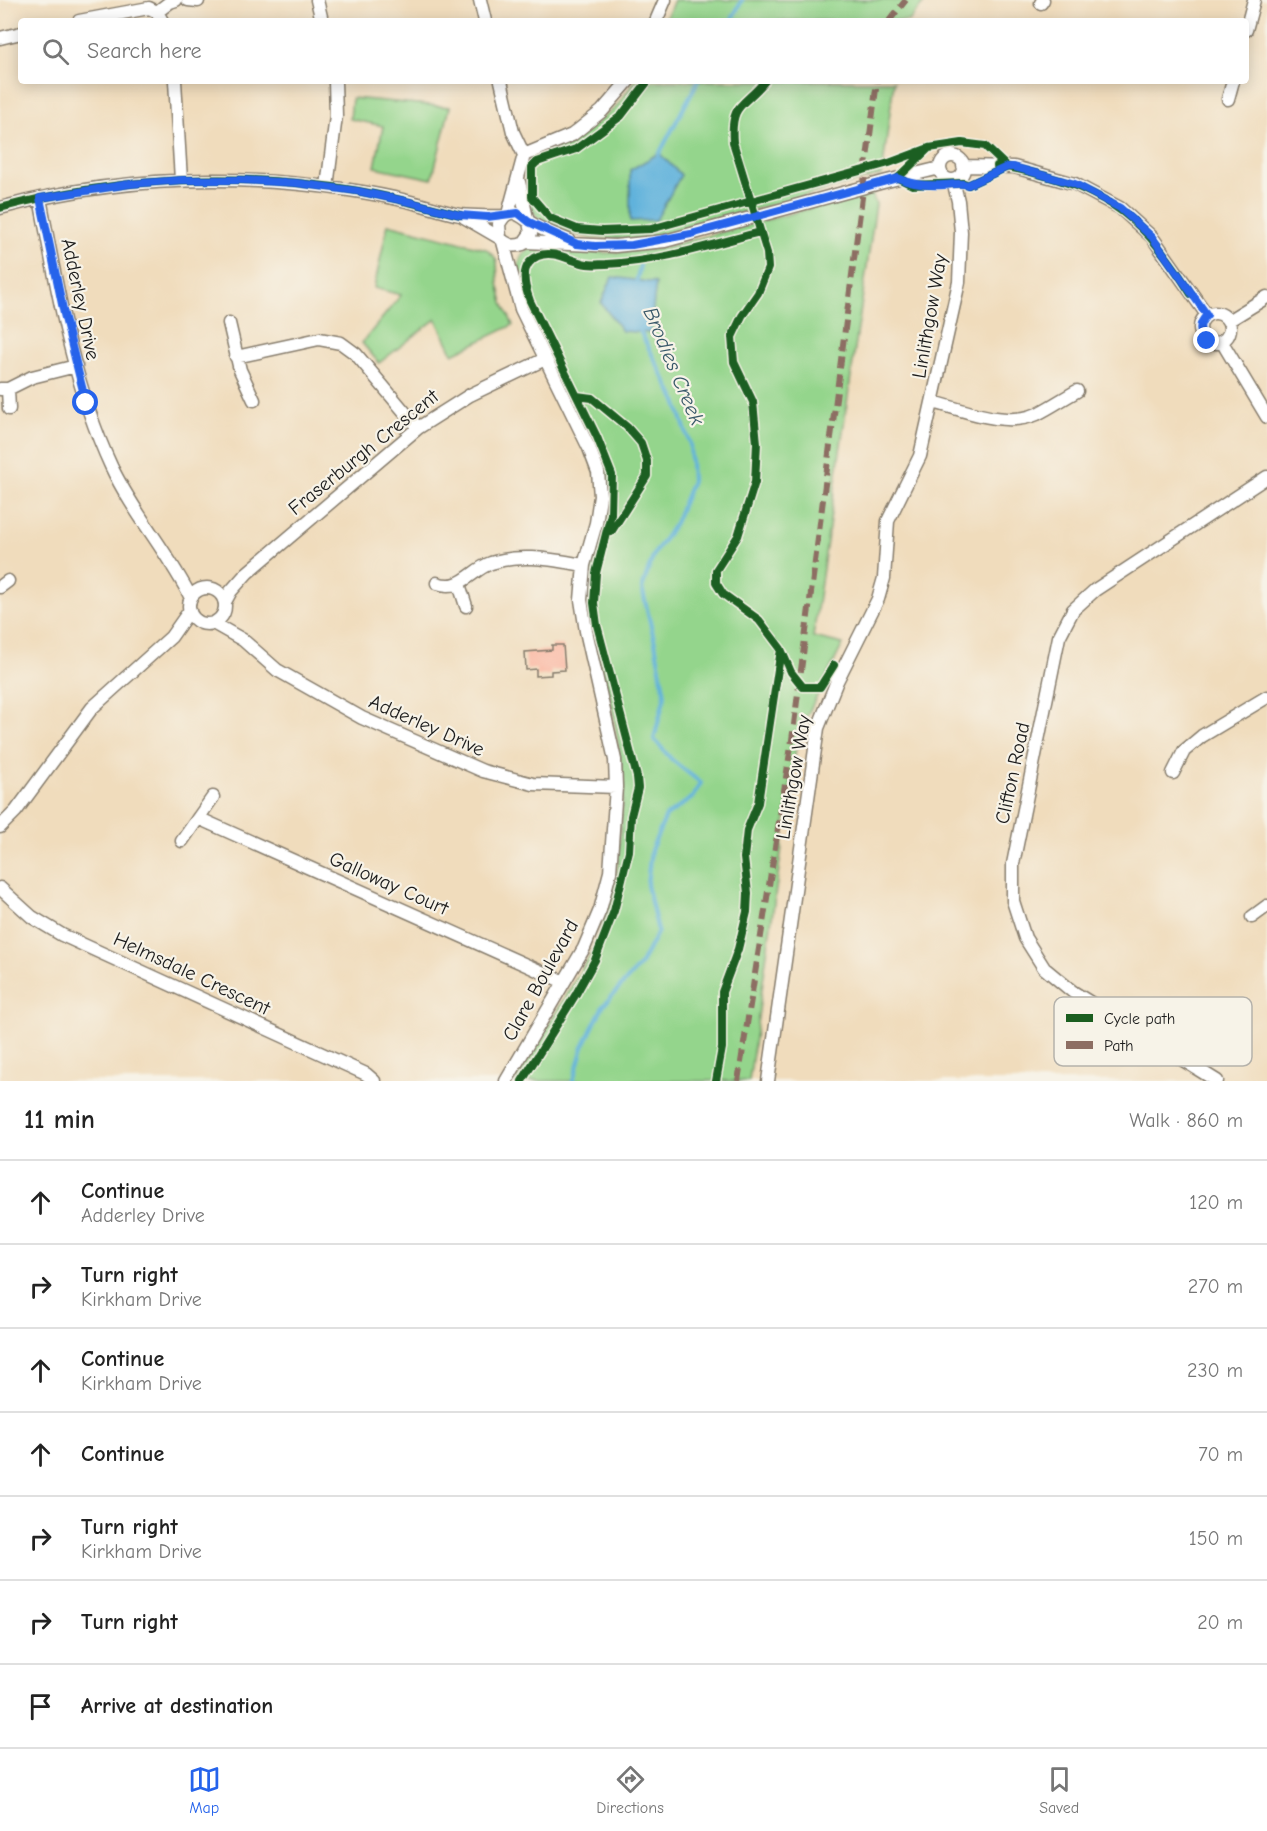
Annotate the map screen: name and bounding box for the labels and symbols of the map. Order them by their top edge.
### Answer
street label: Adderley Drive [56,236,105,362]
street label: Linlithgow Way [907,252,952,380]
water label: Brodies Creek [638,303,710,429]
route end [1193,327,1219,353]
street label: Fraserburgh Crescent [284,384,444,520]
route start [72,389,98,415]
street label: Adderley Drive [366,690,488,761]
street label: Linlithgow Way [771,713,816,841]
street label: Clifton Road [990,720,1034,826]
street label: Galloway Court [326,847,453,921]
street label: Clare Boulevard [498,916,583,1045]
street label: Helmsdale Crescent [110,927,275,1020]
legend [1054,997,1252,1066]
text: Cycle path [1104,1010,1175,1028]
text: Path [1104,1037,1134,1055]

